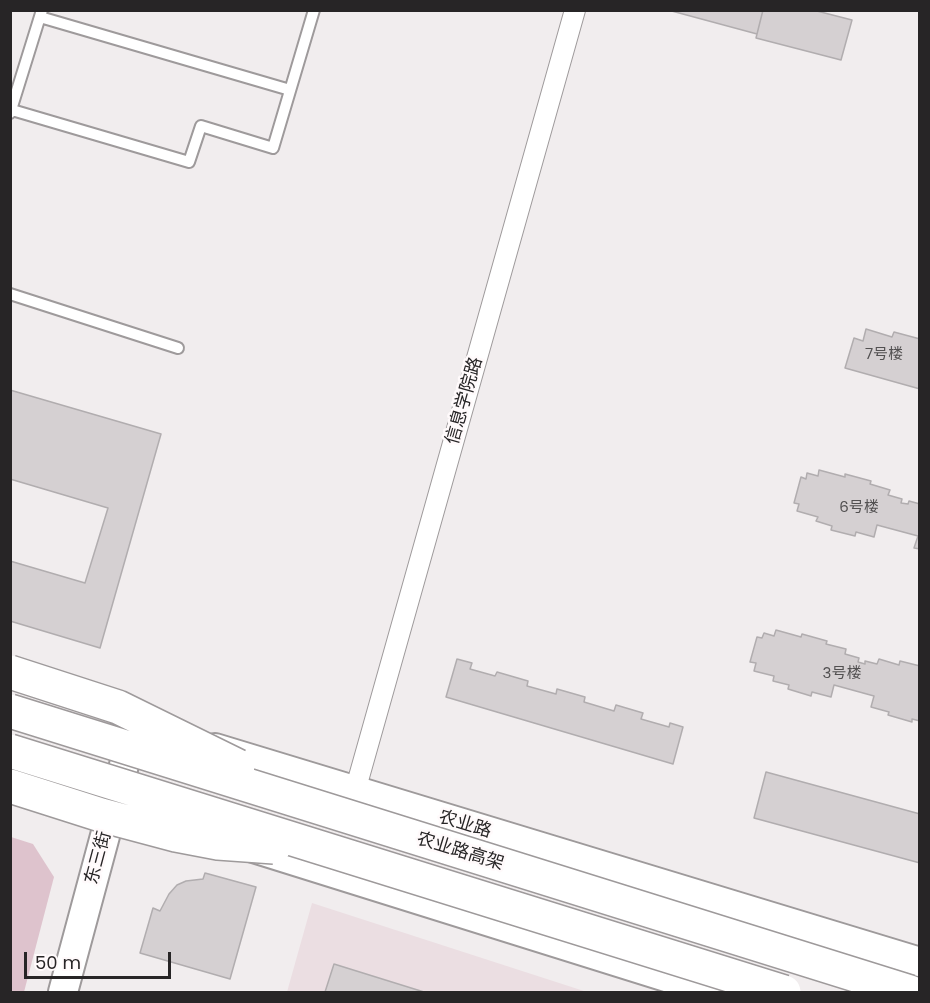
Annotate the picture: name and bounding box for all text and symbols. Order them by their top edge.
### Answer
house number: 7号楼 [865,346,903,364]
street label: 信息学院路 [442,355,488,447]
house number: 6号楼 [839,499,879,517]
house number: 3号楼 [823,665,861,683]
street label: 农业路 [436,807,494,843]
street label: 东三街 [82,829,116,887]
street label: 农业路高架 [414,829,506,875]
scale bar [27,940,174,978]
text: 50 m [35,950,81,975]

